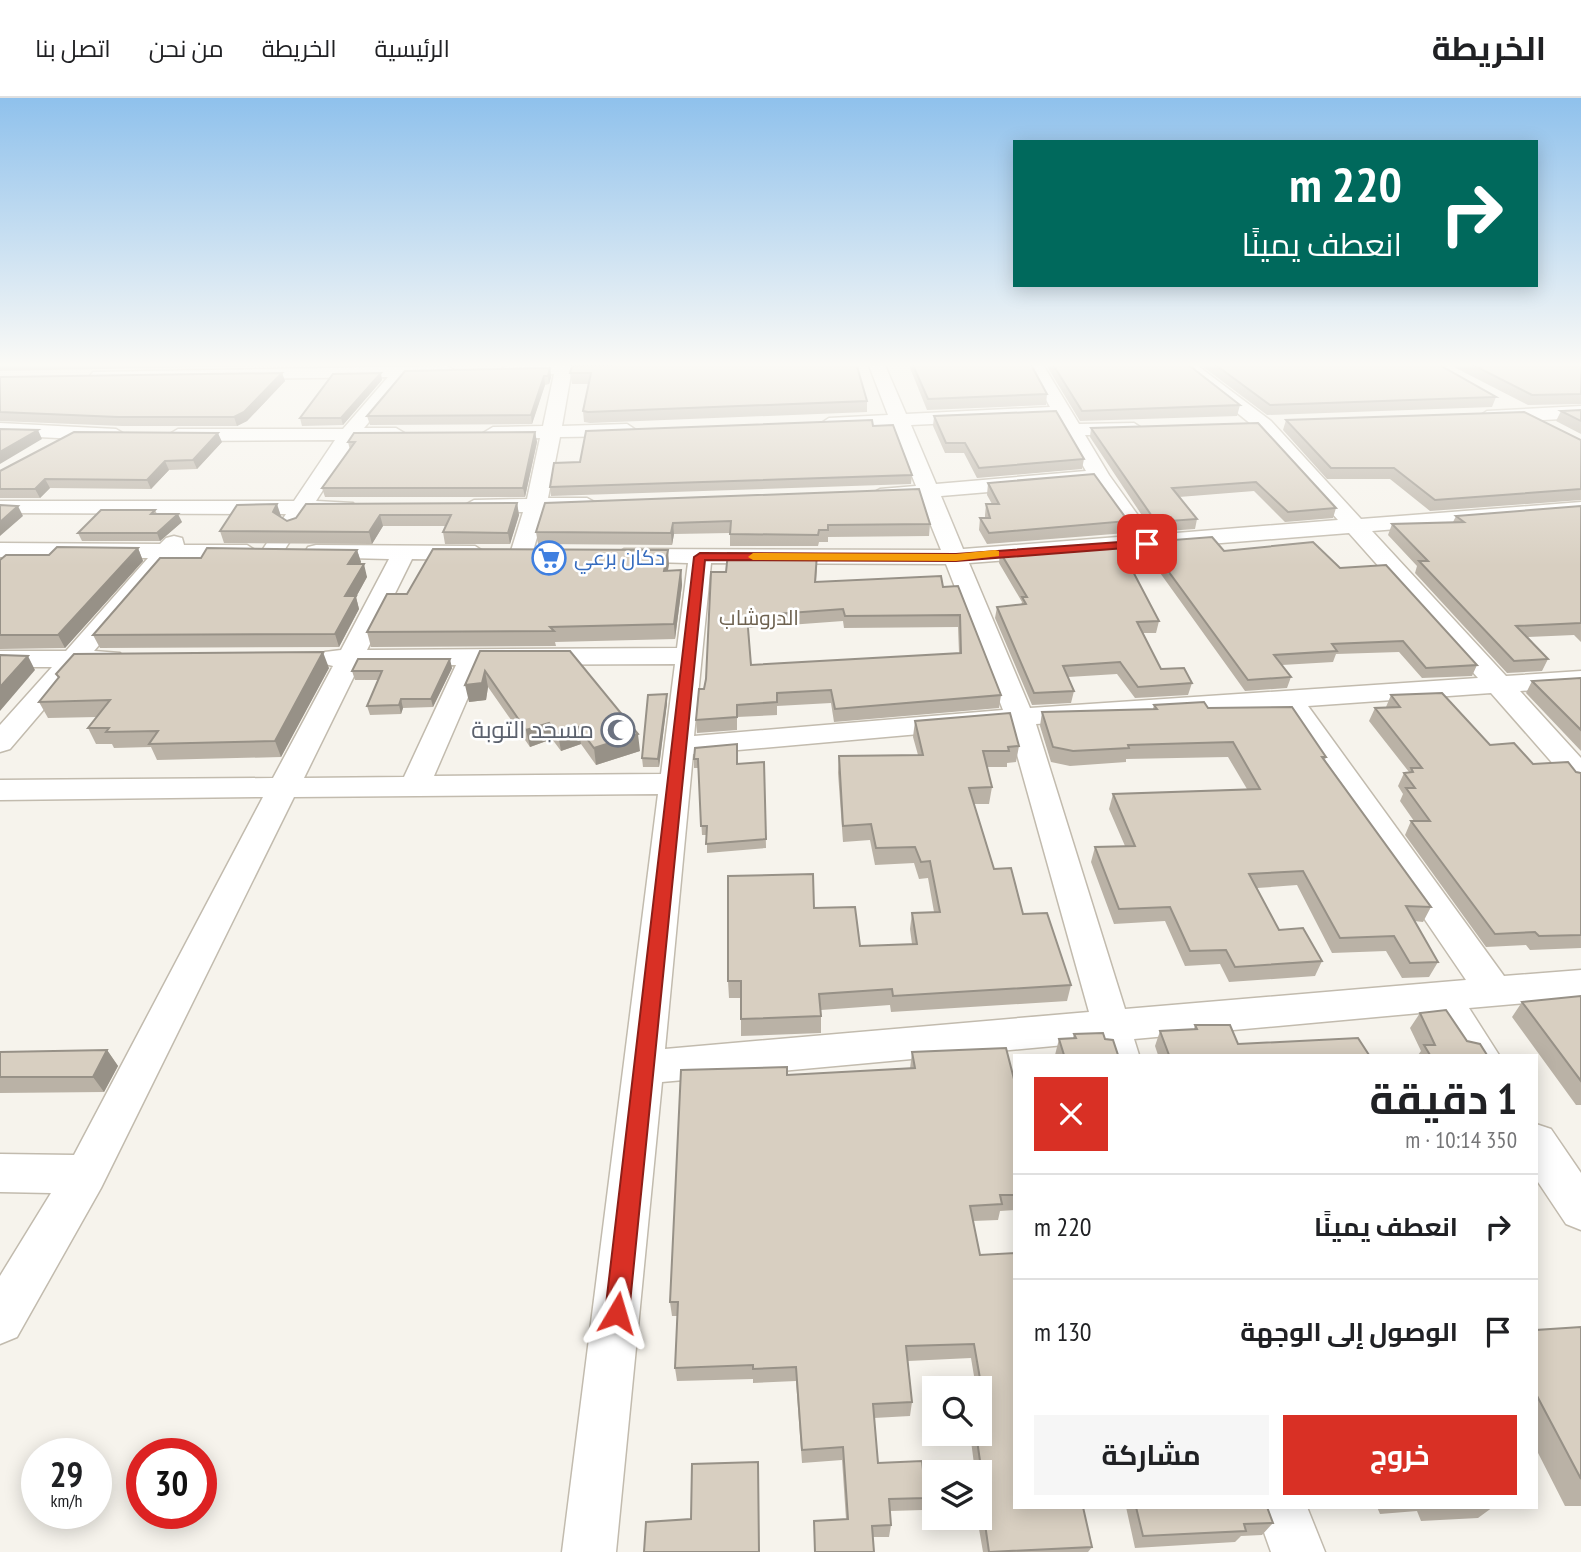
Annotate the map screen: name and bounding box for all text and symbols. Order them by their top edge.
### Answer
text: الخريطة [1432,26,1546,69]
text: اتصل بنا [35,33,111,64]
text: من نحن [149,33,224,64]
text: الخريطة [262,33,337,64]
text: الرئيسية [375,33,450,64]
text: 220 m [1289,152,1402,216]
icon: right [1426,168,1517,259]
text: انعطف يمينًا [1242,223,1402,265]
pin [1117,514,1177,574]
icon: arrive [1128,525,1166,563]
supermarket icon: دكان برعي [530,539,568,577]
place label: دكان برعي [574,544,665,574]
district label: الدروشاب [719,604,799,631]
mosque icon: مسجد التوبة [599,711,637,749]
place label: مسجد التوبة [471,714,594,745]
text: 1 دقيقة [1370,1071,1517,1126]
button: close [1034,1077,1108,1151]
text: 350 m · 10:14 [1405,1125,1517,1154]
icon: right [1479,1208,1517,1246]
text: 220 m [1034,1210,1092,1243]
text: انعطف يمينًا [1314,1210,1458,1243]
position arrow [580,1276,654,1350]
icon: arrive [1479,1313,1517,1351]
text: 130 m [1034,1315,1092,1348]
text: الوصول إلى الوجهة [1240,1315,1458,1348]
map controls [922,1376,992,1530]
button: search [922,1376,992,1446]
button: مشاركة [1034,1415,1269,1495]
button: خروج [1283,1415,1517,1495]
speed limit sign: 30 [126,1438,217,1529]
text: 29 [50,1451,83,1497]
button: layers [922,1460,992,1530]
text: km/h [51,1489,82,1512]

